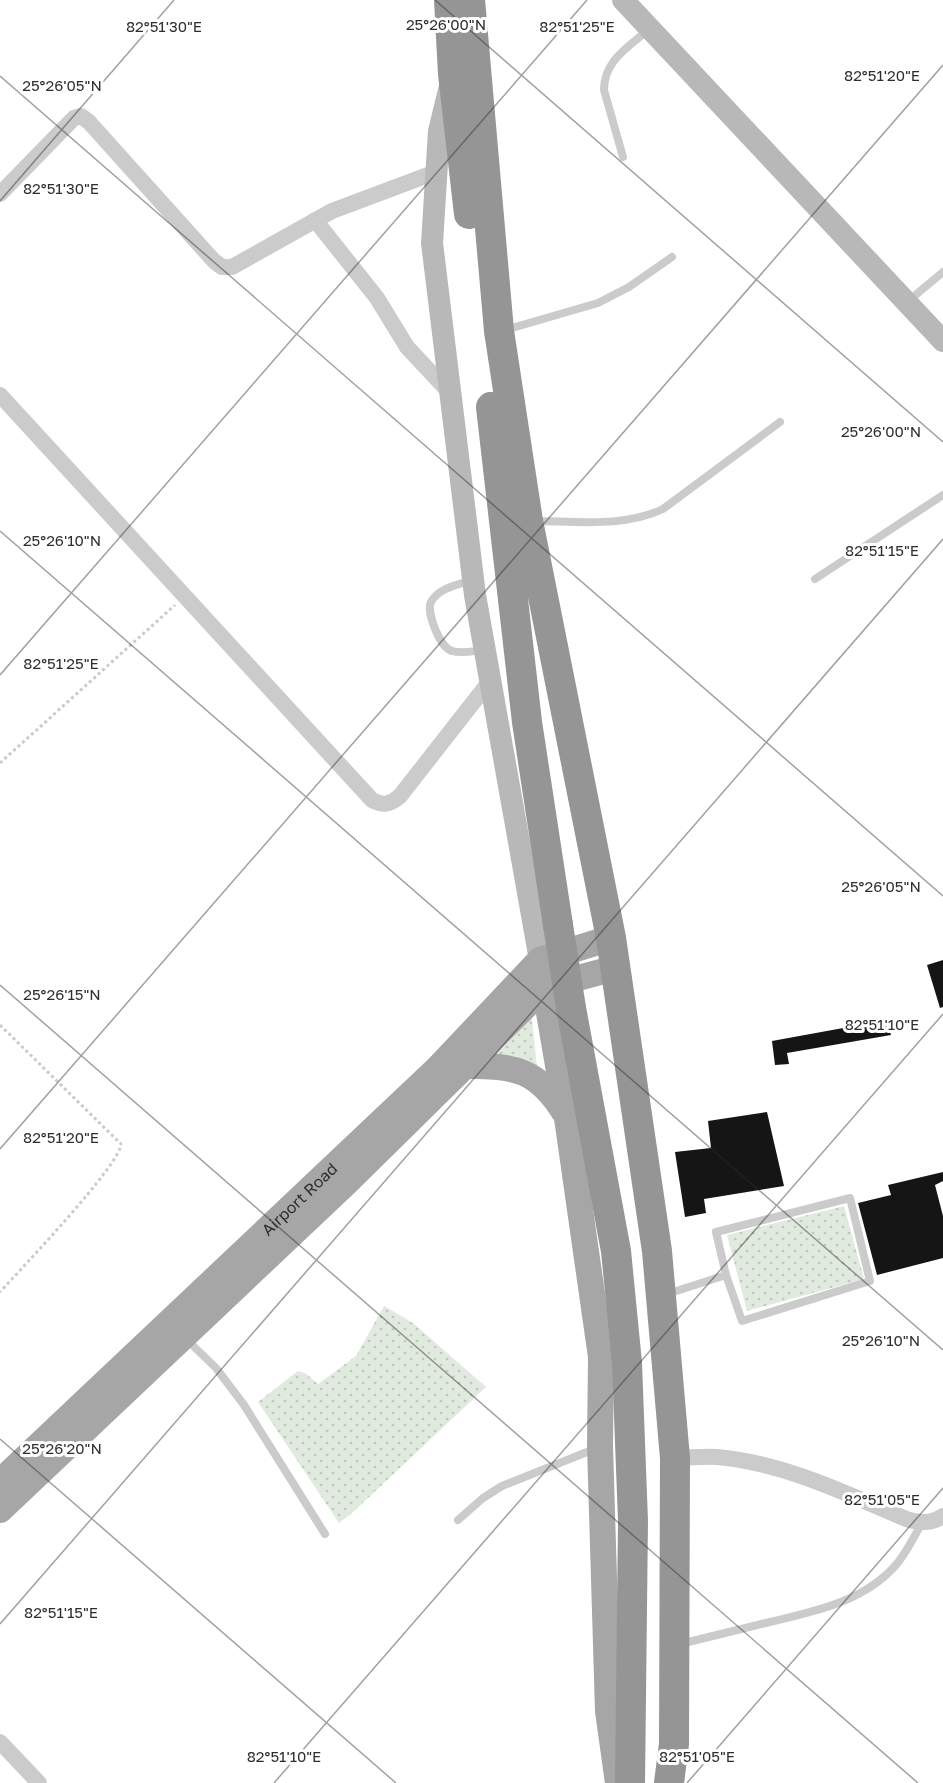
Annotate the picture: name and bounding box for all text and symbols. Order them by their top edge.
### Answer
text: 25°26'00"N [406,15,486,33]
text: 82°51'30"E [126,17,202,35]
text: 82°51'25"E [539,17,615,35]
text: 82°51'20"E [844,66,920,84]
text: 25°26'05"N [22,76,102,94]
text: 82°51'30"E [23,179,99,197]
text: 25°26'00"N [841,422,921,440]
text: 25°26'10"N [23,531,101,549]
text: 82°51'15"E [845,541,919,559]
text: 82°51'25"E [23,654,99,672]
text: 25°26'05"N [841,877,921,895]
text: 25°26'15"N [23,985,101,1003]
text: 82°51'10"E [845,1015,919,1033]
text: 82°51'20"E [23,1128,99,1146]
street label: Airport Road [257,1158,342,1240]
text: 25°26'10"N [842,1331,920,1349]
text: 25°26'20"N [22,1439,102,1457]
text: 82°51'05"E [844,1490,920,1508]
text: 82°51'15"E [24,1603,98,1621]
text: 82°51'10"E [247,1747,321,1765]
text: 82°51'05"E [659,1747,735,1765]

